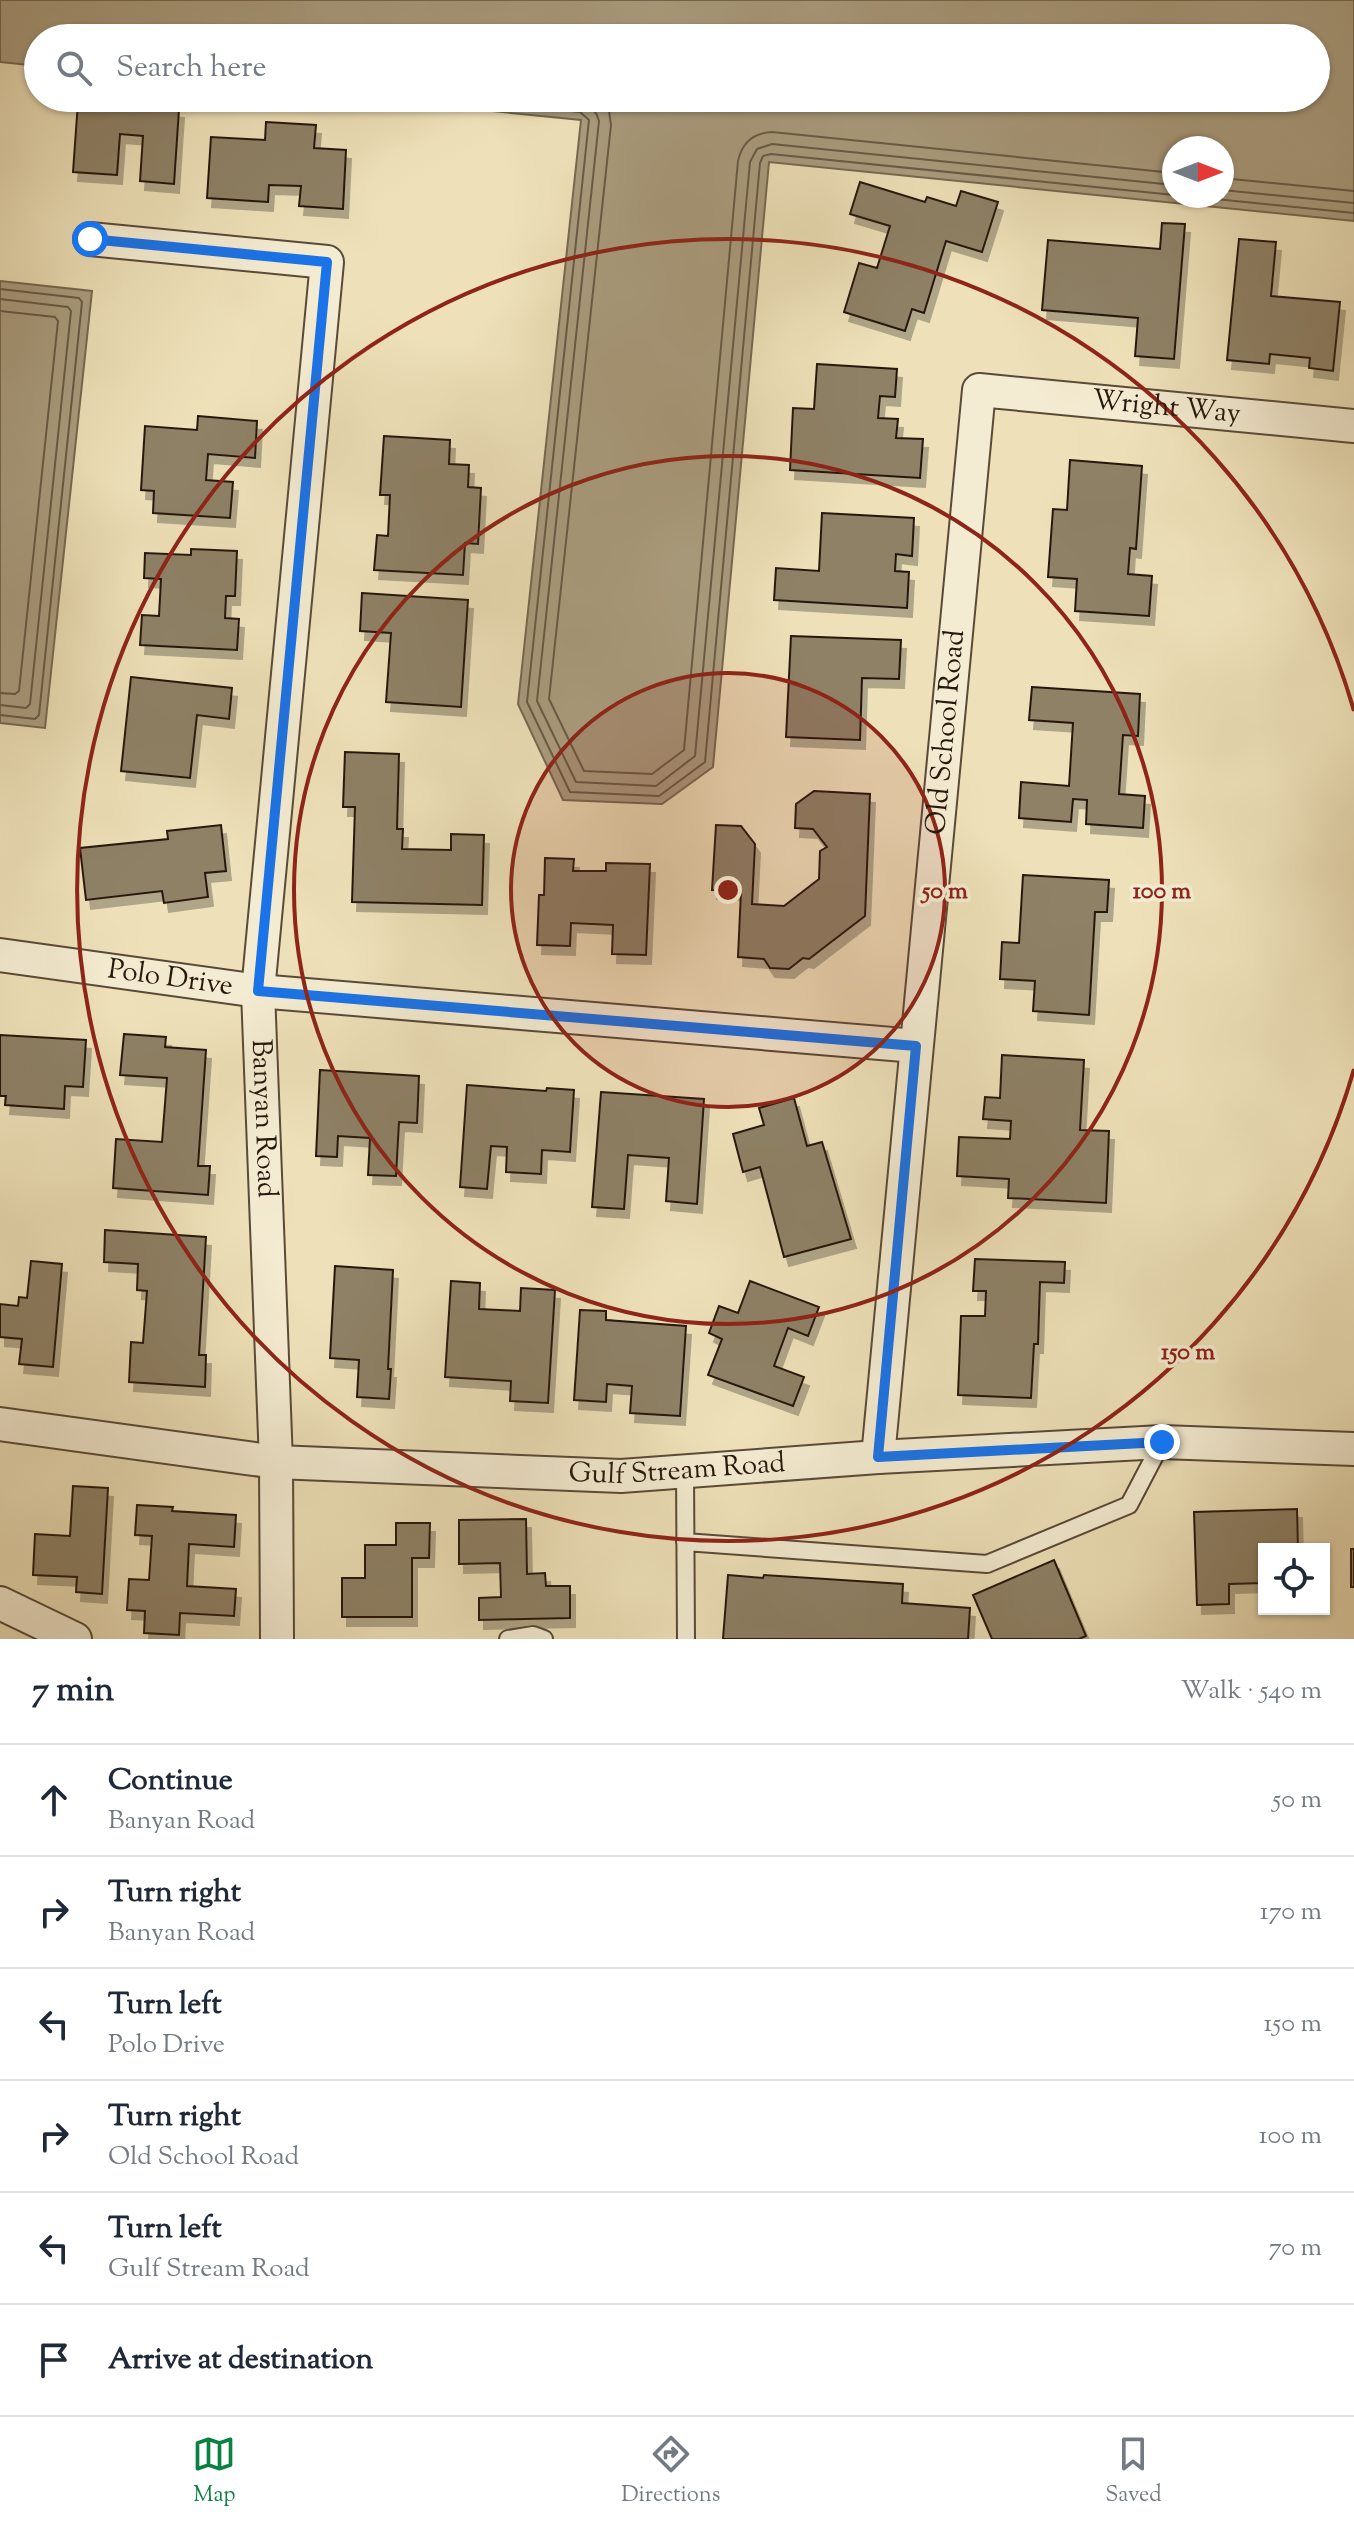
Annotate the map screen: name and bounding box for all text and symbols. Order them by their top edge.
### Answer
search box [24,24,1330,112]
icon: search [52,46,96,90]
text: Search here [116,47,266,90]
north arrow [1162,136,1234,208]
route start [72,221,108,257]
street label: Wright Way [1090,381,1243,435]
street label: Old School Road [917,628,976,837]
text: 50 m [920,875,968,909]
text: 100 m [1133,875,1191,909]
centre of rings [714,876,742,904]
street label: Polo Drive [105,950,236,1007]
street label: Banyan Road [240,1038,286,1199]
text: 150 m [1161,1336,1215,1370]
route end [1144,1424,1180,1460]
street label: Gulf Stream Road [568,1444,787,1496]
map controls [1258,1543,1330,1615]
button: locate [1258,1543,1330,1615]
text: 7 min [32,1667,114,1716]
text: Walk · 540 m [1181,1673,1322,1710]
text: Continue [108,1760,233,1803]
icon: ahead [32,1778,76,1822]
text: 50 m [1272,1782,1322,1819]
text: Banyan Road [108,1803,255,1840]
text: Turn right [108,1872,241,1915]
icon: right [32,1890,76,1934]
text: 170 m [1260,1894,1322,1931]
text: Banyan Road [108,1915,255,1952]
text: Turn left [108,1984,222,2027]
icon: left [32,2002,76,2046]
text: 150 m [1263,2006,1322,2043]
text: Polo Drive [108,2027,225,2064]
text: Turn right [108,2096,241,2139]
icon: right [32,2114,76,2158]
text: 100 m [1259,2118,1322,2155]
text: Old School Road [108,2139,299,2176]
text: Turn left [108,2208,222,2251]
icon: left [32,2226,76,2270]
text: 70 m [1269,2230,1322,2267]
text: Gulf Stream Road [108,2251,310,2288]
icon: arrive [32,2338,76,2382]
text: Arrive at destination [108,2339,373,2382]
tab: Map [192,2432,236,2512]
tab: Directions [621,2432,720,2512]
tab: Saved [1105,2432,1162,2512]

